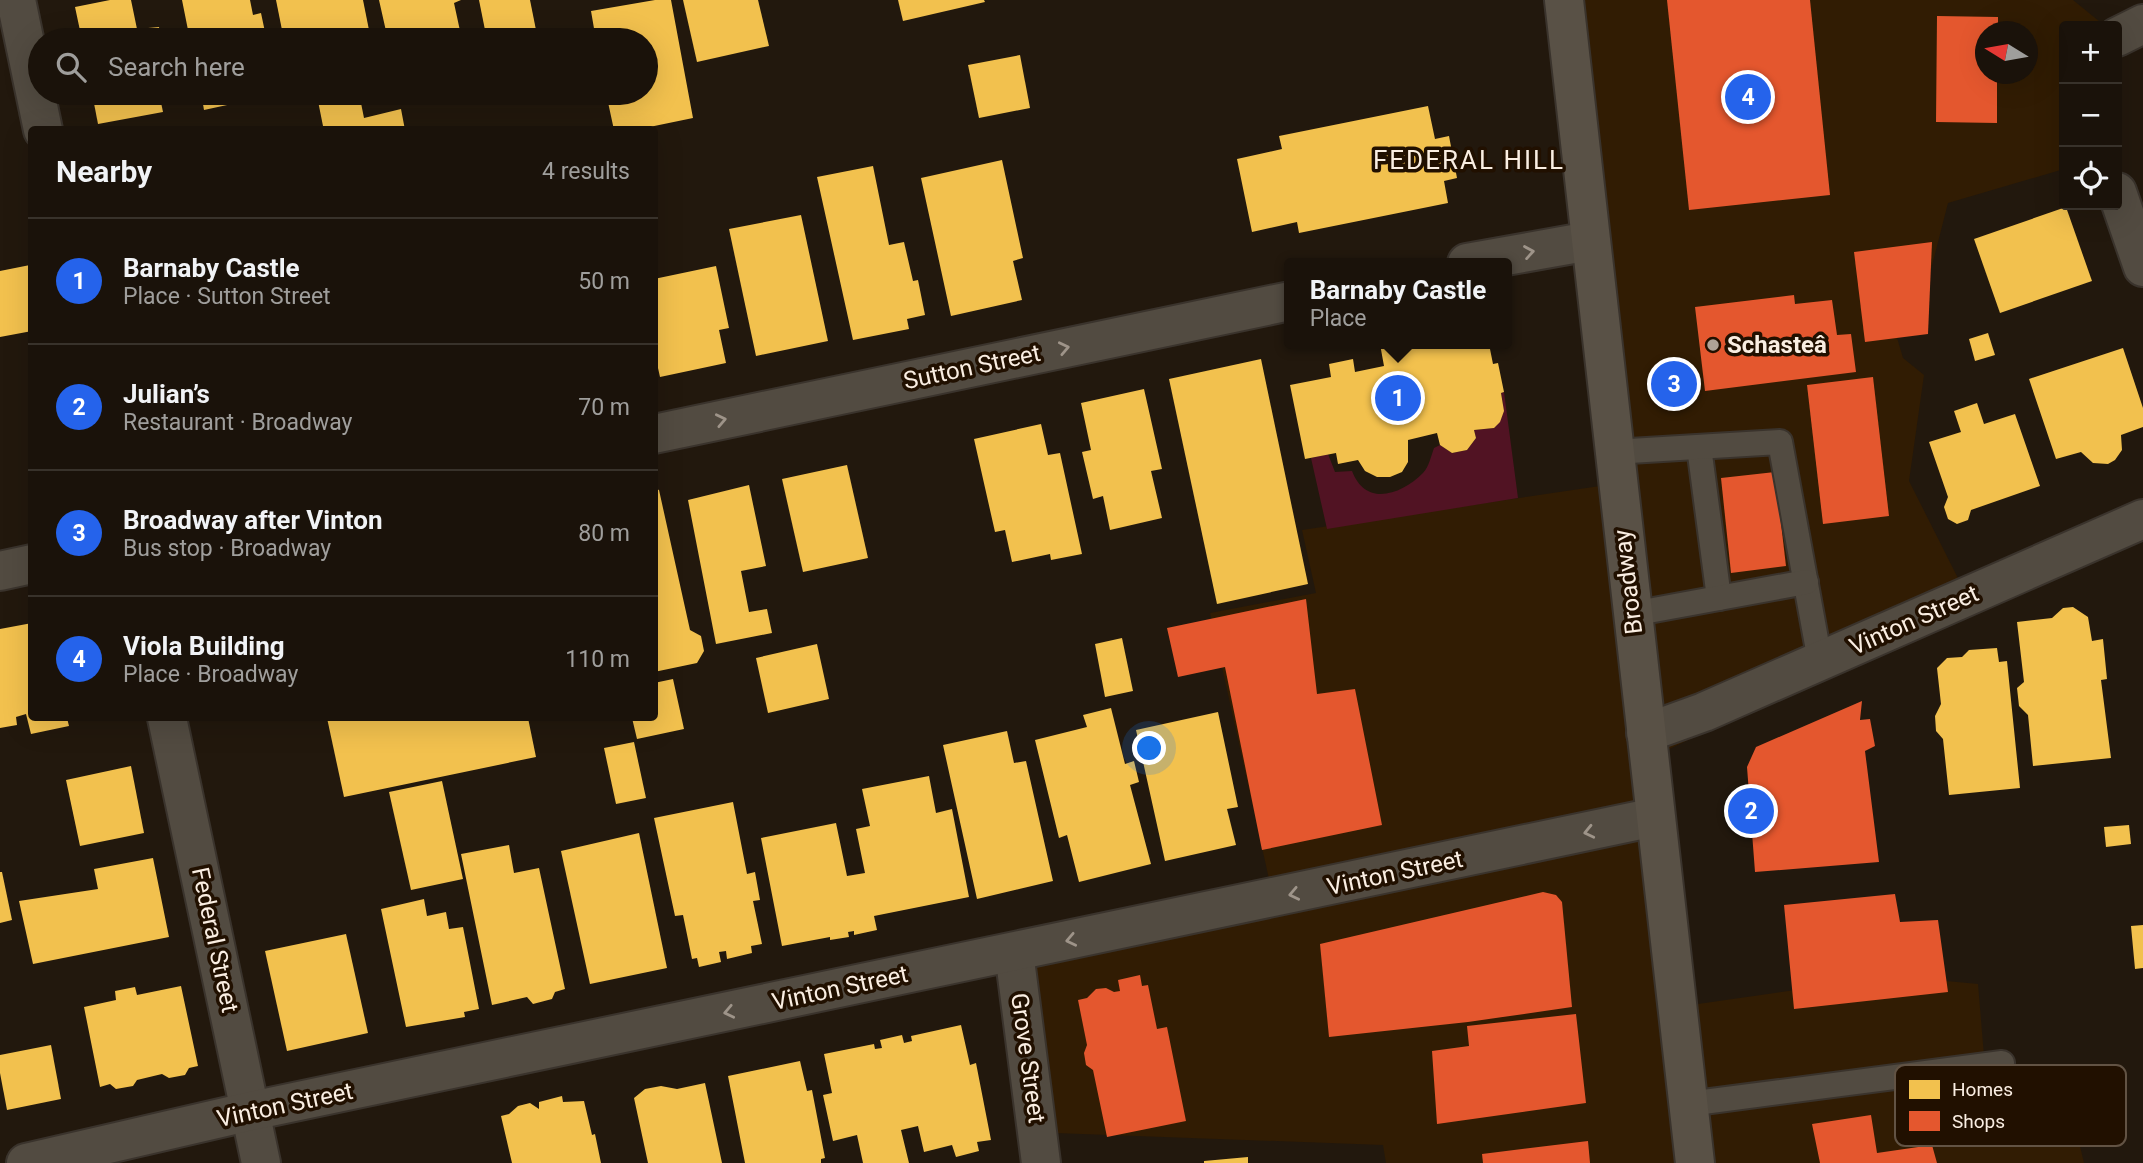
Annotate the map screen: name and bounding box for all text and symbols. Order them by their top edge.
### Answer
north arrow [1975,21,2038,84]
map controls [2059,21,2122,210]
button: + [2059,21,2122,84]
search box [28,28,658,105]
icon: search [52,48,90,86]
text: Search here [108,52,245,82]
pin: 4 [1725,71,1771,123]
button: − [2059,84,2122,147]
district label: FEDERAL HILL [1373,145,1565,175]
button: locate [2059,147,2122,210]
text: Nearby [56,154,152,189]
text: 4 results [542,158,630,185]
one-way arrow [1523,246,1535,261]
text: Barnaby Castle [123,253,300,283]
popup [1284,258,1512,349]
text: 1 [72,268,86,295]
text: 50 m [578,268,630,295]
text: Barnaby Castle [1310,275,1486,305]
text: Place · Sutton Street [123,283,331,310]
text: Place [1310,305,1367,332]
place label: Schasteâ [1727,331,1827,359]
marker: Schasteâ [1705,337,1721,353]
street label: Sutton Street [901,339,1043,395]
one-way arrow [1058,341,1070,356]
pin: 3 [1651,358,1697,410]
pin: 1 [1375,372,1421,424]
text: Julian’s [123,379,210,409]
text: 2 [72,394,86,421]
text: 70 m [578,394,630,421]
text: Restaurant · Broadway [123,409,352,436]
one-way arrow [715,413,727,428]
text: Broadway after Vinton [123,505,383,535]
text: 3 [72,520,86,547]
text: 80 m [578,520,630,547]
street label: Broadway [1608,527,1648,636]
text: Bus stop · Broadway [123,535,331,562]
street label: Vinton Street [1845,579,1983,661]
text: Viola Building [123,631,285,661]
text: 4 [72,646,86,673]
text: 110 m [565,646,630,673]
text: Place · Broadway [123,661,298,688]
your location [1132,731,1166,765]
pin: 2 [1728,785,1774,837]
one-way arrow [1583,824,1595,838]
street label: Vinton Street [1324,845,1466,901]
street label: Federal Street [186,865,244,1015]
one-way arrow [1288,885,1300,900]
one-way arrow [1065,932,1077,947]
street label: Vinton Street [769,960,911,1016]
street label: Grove Street [1005,991,1051,1125]
one-way arrow [723,1003,735,1018]
legend [1895,1065,2126,1146]
street label: Vinton Street [214,1077,356,1133]
text: Homes [1952,1078,2013,1101]
text: Shops [1952,1110,2005,1133]

